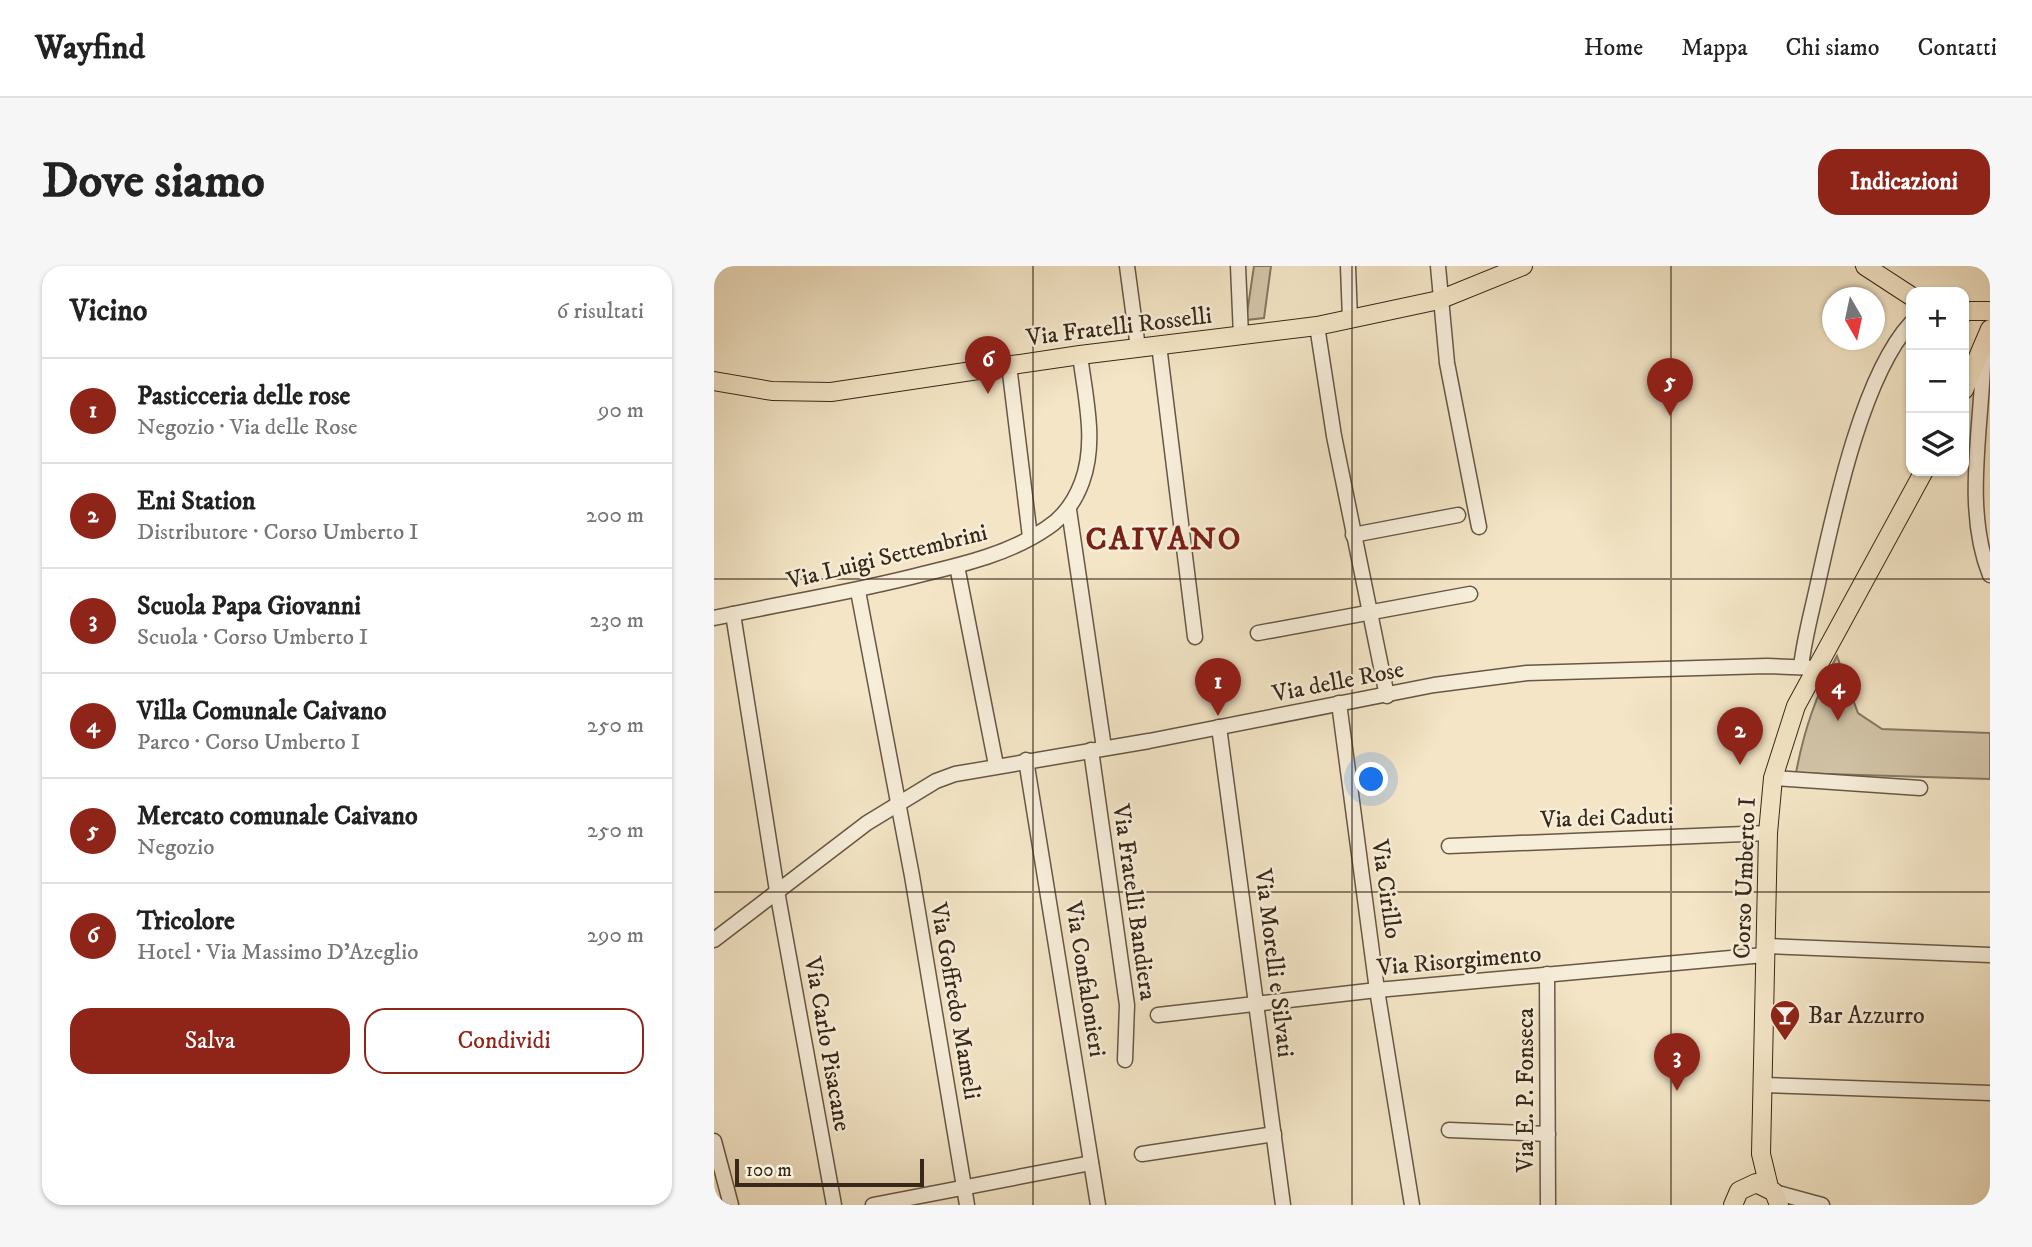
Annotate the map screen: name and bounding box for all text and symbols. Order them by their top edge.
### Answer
text: Wayfind [35,28,145,69]
text: Home [1584,33,1643,63]
text: Mappa [1681,33,1748,63]
text: Chi siamo [1786,33,1880,63]
text: Contatti [1918,33,1997,63]
button: Indicazioni [1818,149,1990,215]
text: Dove siamo [42,151,265,213]
north arrow [1822,287,1885,350]
map controls [1906,287,1969,476]
button: + [1906,287,1969,350]
text: Vicino [70,293,147,330]
text: 6 risultati [557,297,644,326]
street label: Via Fratelli Rosselli [1024,301,1214,353]
pin: 6 [965,336,1011,394]
button: − [1906,350,1969,413]
pin: 5 [1647,358,1693,416]
text: Pasticceria delle rose [137,380,350,413]
text: 1 [89,396,97,425]
text: 90 m [598,396,644,425]
text: Negozio · Via delle Rose [137,413,358,442]
button: layers [1906,413,1969,476]
text: Eni Station [137,485,256,518]
text: 2 [87,501,99,530]
text: 200 m [586,501,644,530]
text: Distributore · Corso Umberto I [137,518,419,547]
street label: Via Luigi Settembrini [783,518,991,597]
district label: CAIVANO [1086,520,1242,560]
text: Scuola Papa Giovanni [137,590,361,623]
text: 3 [89,606,97,635]
text: 230 m [590,606,644,635]
text: Scuola · Corso Umberto I [137,623,368,652]
street label: Via delle Rose [1269,655,1407,710]
pin: 1 [1195,658,1241,716]
pin: 4 [1815,663,1861,721]
text: Villa Comunale Caivano [137,695,386,728]
pin: 2 [1717,707,1763,765]
text: 4 [86,711,100,740]
text: 250 m [587,711,644,740]
text: Parco · Corso Umberto I [137,728,360,757]
your location [1354,762,1388,796]
street label: Corso Umberto I [1727,797,1763,959]
text: Mercato comunale Caivano [137,800,418,833]
street label: Via Fratelli Bandiera [1105,801,1163,1003]
street label: Via dei Caduti [1539,801,1674,835]
text: 5 [87,816,99,845]
text: 250 m [587,816,644,845]
text: Negozio [137,833,214,862]
street label: Via Cirillo [1364,837,1408,941]
street label: Via Morelli e Silvati [1247,866,1300,1059]
street label: Via Confalonieri [1058,898,1112,1059]
street label: Via Goffredo Mameli [923,899,987,1102]
text: Tricolore [137,905,235,938]
text: 6 [87,921,99,950]
text: 290 m [587,921,644,950]
text: Hotel · Via Massimo D'Azeglio [137,938,418,967]
street label: Via Risorgimento [1375,939,1542,983]
street label: Via Carlo Pisacane [797,954,857,1134]
bar icon: Bar Azzurro [1768,998,1802,1042]
place label: Bar Azzurro [1808,1001,1925,1031]
street label: Via E. P. Fonseca [1511,1007,1541,1173]
button: Salva [70,1008,350,1074]
button: Condividi [364,1008,644,1074]
pin: 3 [1654,1033,1700,1091]
scale bar [735,1156,924,1188]
text: 100 m [746,1159,792,1182]

